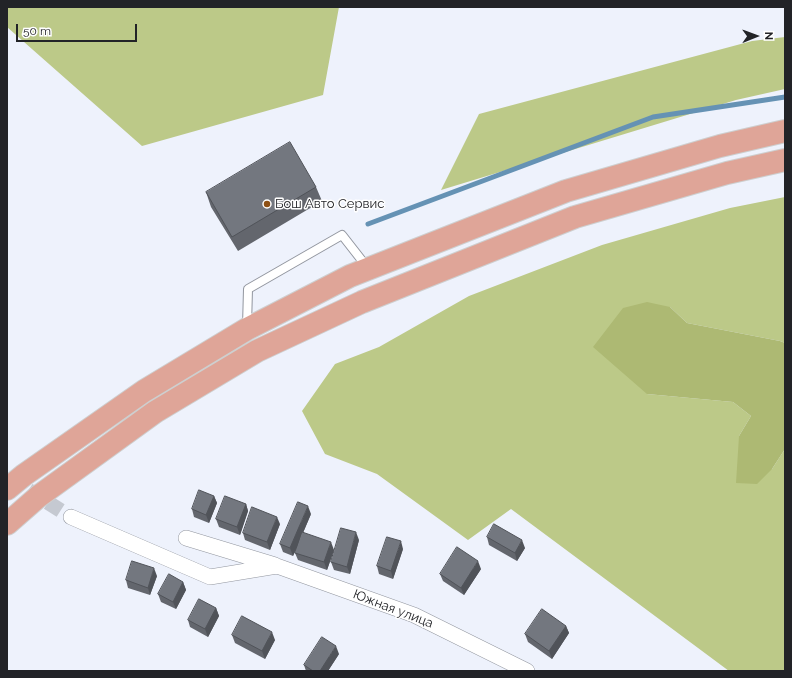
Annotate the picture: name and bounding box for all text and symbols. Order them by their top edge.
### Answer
scale bar [18,16,139,42]
north arrow [736,16,776,56]
text: 50 m [23,24,51,38]
text: N [762,31,775,40]
place label: Бош Авто Сервис [275,196,384,212]
marker: Бош Авто Сервис [262,199,272,209]
street label: Южная улица [351,587,435,631]

